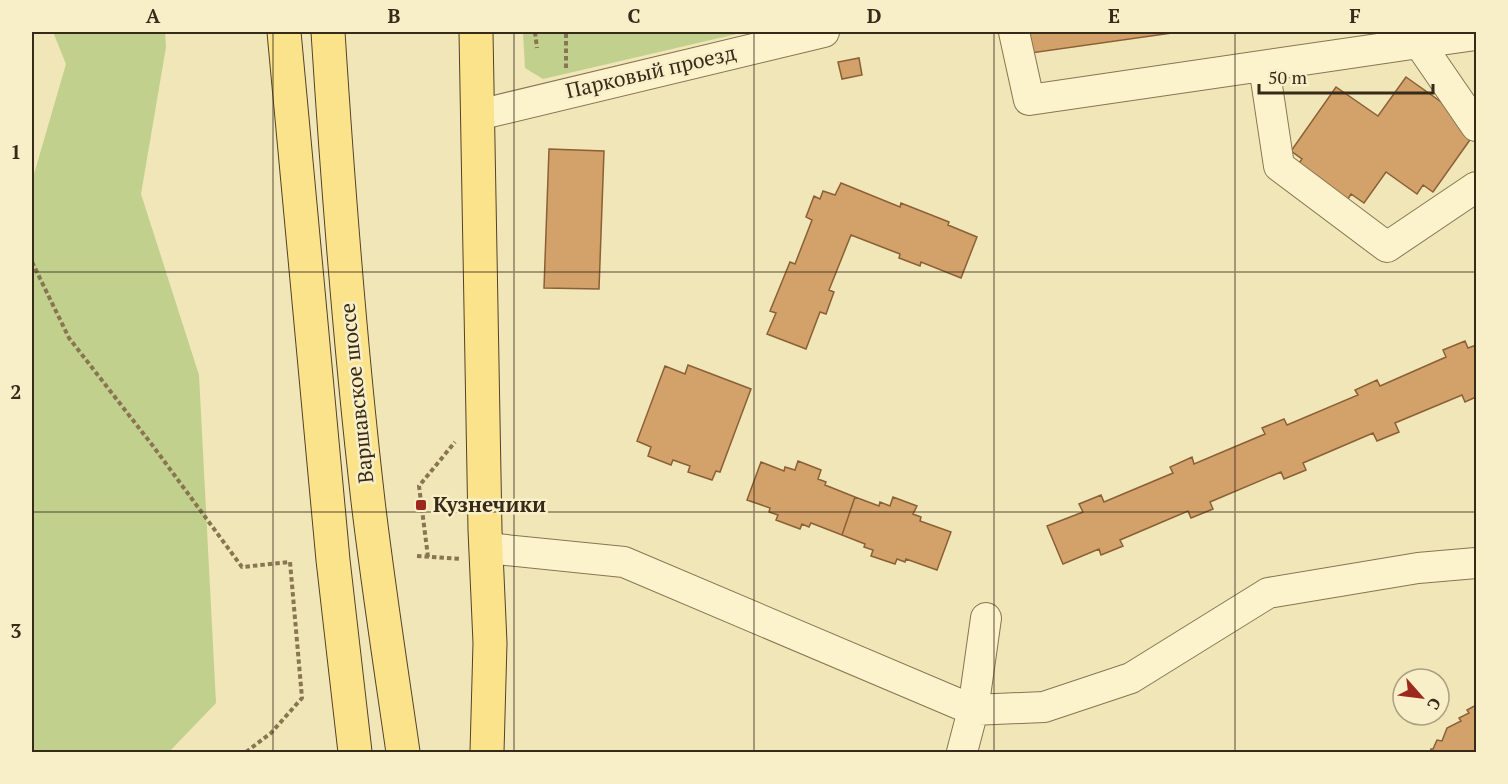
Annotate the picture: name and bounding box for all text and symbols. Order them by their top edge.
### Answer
text: A [146,2,161,29]
text: B [388,2,401,29]
text: C [627,2,641,29]
text: D [867,2,881,29]
text: E [1108,2,1120,29]
text: F [1349,2,1361,29]
street label: Парковый проезд [563,38,739,104]
scale bar [1259,57,1433,95]
text: 50 m [1268,65,1308,89]
text: 1 [10,138,22,165]
street label: Варшавское шоссе [333,302,379,485]
text: 2 [10,378,22,405]
place label: Кузнечики [433,490,546,518]
marker: Кузнечики [414,498,428,512]
text: 3 [10,617,22,644]
north arrow [1391,667,1451,727]
text: С [1422,694,1446,714]

